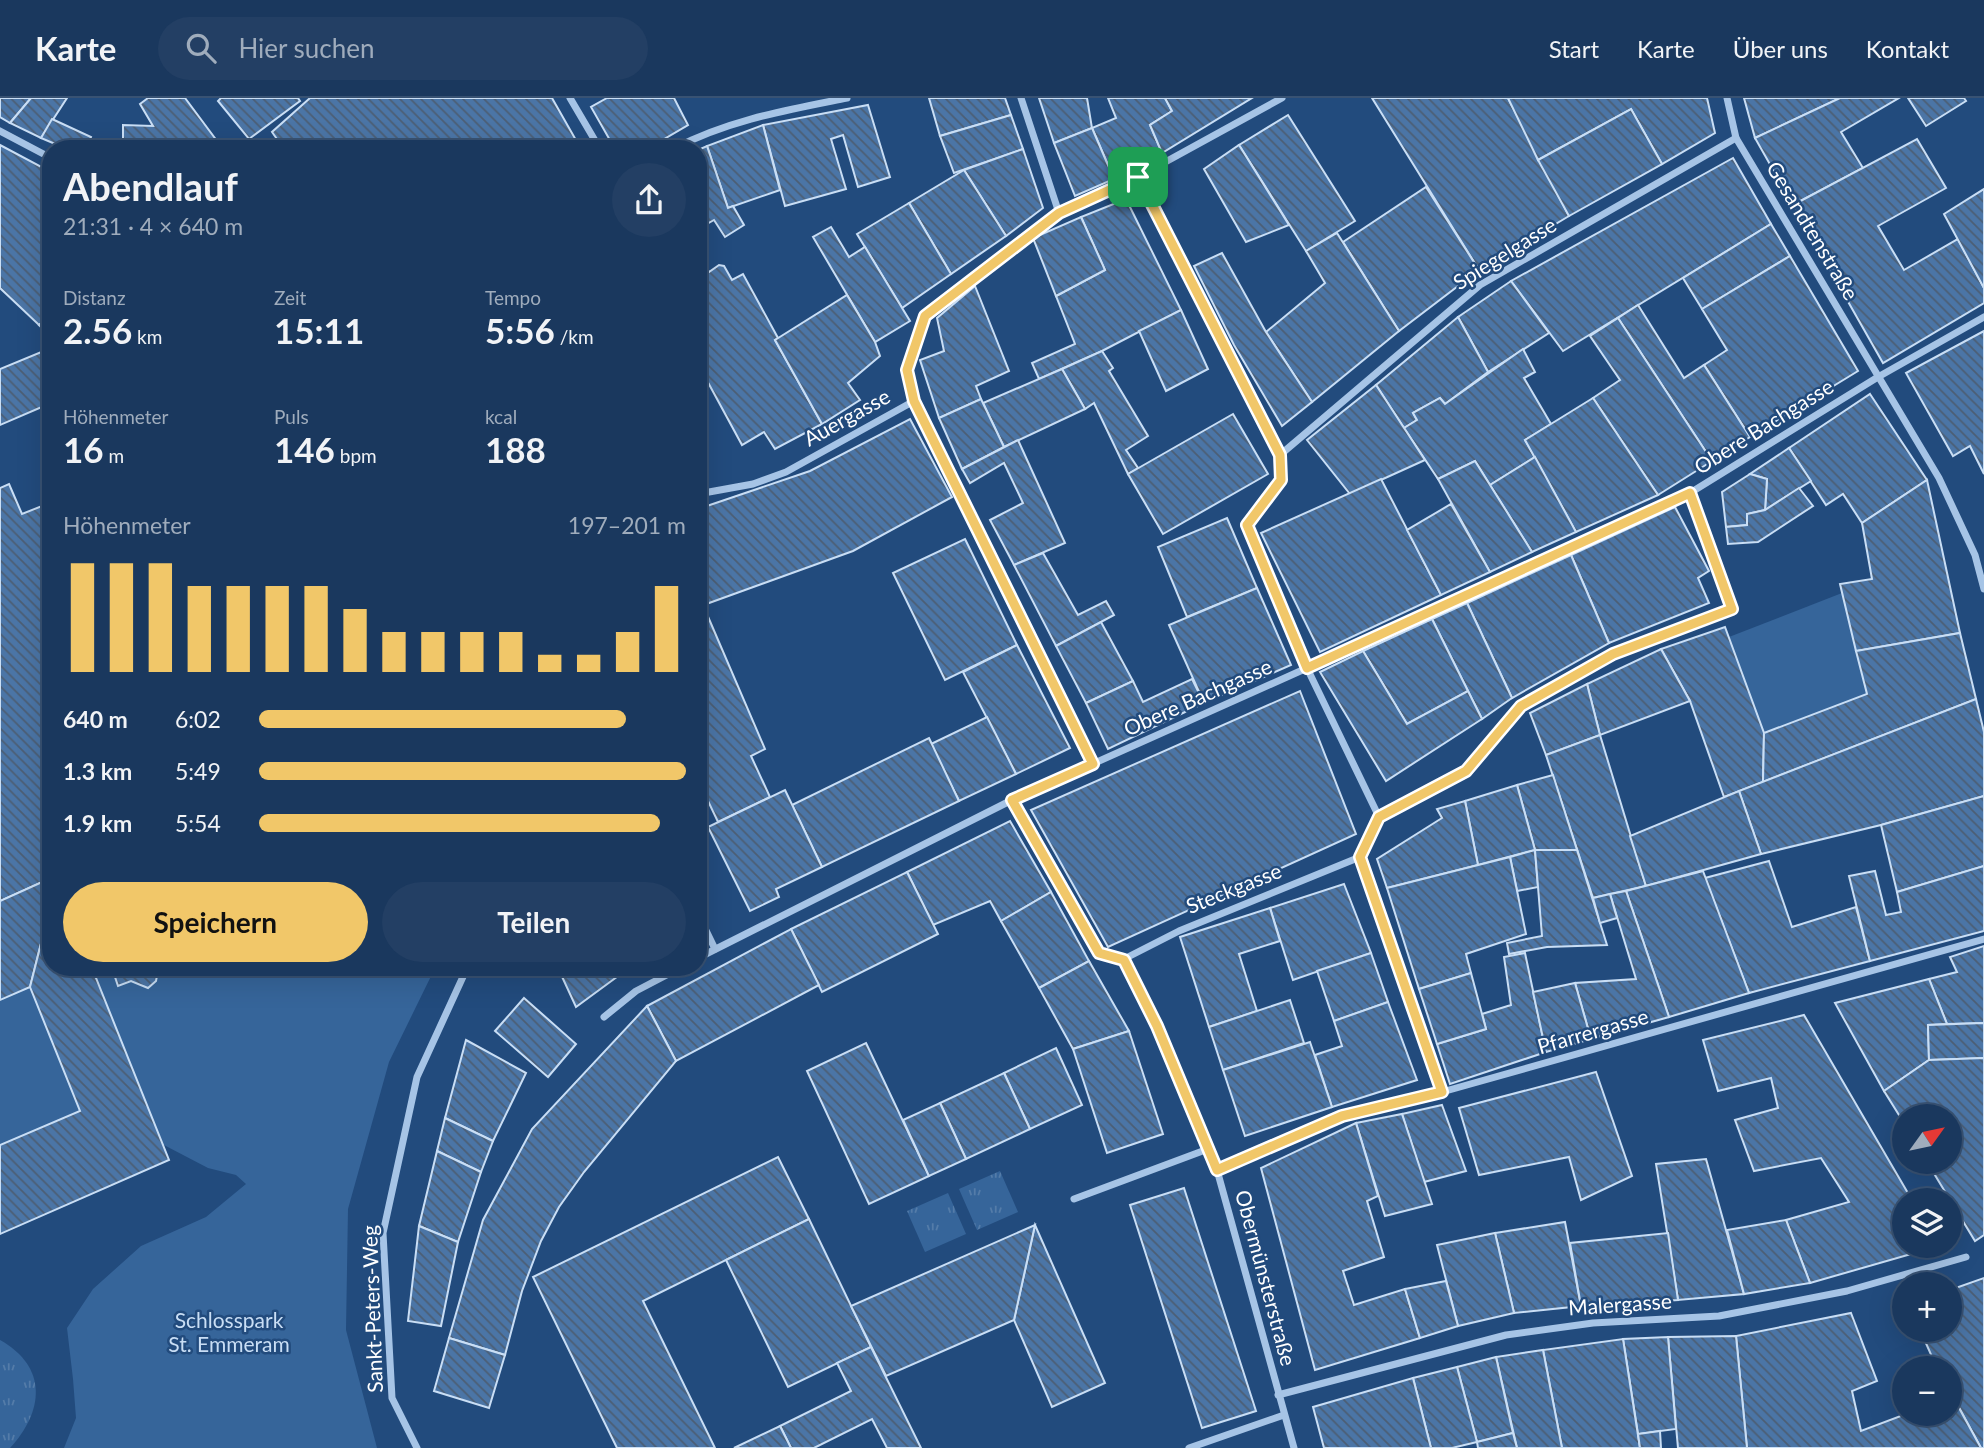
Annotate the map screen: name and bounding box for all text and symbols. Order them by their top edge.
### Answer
search box [158,17,648,80]
text: Karte [35,28,116,68]
icon: search [182,29,220,67]
text: Hier suchen [238,32,375,64]
text: Start [1549,34,1599,63]
text: Karte [1637,34,1695,63]
text: Über uns [1733,34,1828,63]
text: Kontakt [1866,34,1949,63]
pin [1108,147,1168,207]
street label: Gesandtenstraße [1762,156,1865,304]
icon: arrive [1119,158,1157,196]
text: Abendlauf [63,163,238,209]
button: share [612,163,686,237]
street label: Spiegelgasse [1448,211,1560,294]
text: 21:31 · 4 × 640 m [63,212,243,240]
text: Distanz [63,286,126,309]
text: Zeit [274,286,306,309]
text: Tempo [485,286,541,309]
text: 2.56 [63,309,132,351]
text: 15:11 [274,309,364,351]
text: 5:56 [485,309,555,351]
text: km [132,325,162,348]
text: /km [555,325,594,348]
street label: Obere Bachgasse [1689,373,1837,479]
street label: Auergasse [799,383,894,451]
text: Höhenmeter [63,405,169,428]
text: Puls [274,405,309,428]
text: kcal [485,405,517,428]
text: 16 [63,428,104,470]
text: 146 [274,428,335,470]
text: 188 [485,428,546,470]
text: m [104,444,124,467]
text: bpm [335,444,377,467]
text: Höhenmeter [63,511,191,539]
text: 197–201 m [568,511,686,539]
street label: Obere Bachgasse [1120,653,1275,740]
text: 640 m [63,705,128,733]
text: 6:02 [175,705,221,733]
text: 1.3 km [63,757,132,785]
text: 5:49 [175,757,221,785]
text: 1.9 km [63,809,132,837]
text: 5:54 [175,809,221,837]
street label: Steckgasse [1182,857,1285,918]
button: Speichern [63,882,368,962]
button: Teilen [382,882,686,962]
street label: Pfarrergasse [1534,1003,1651,1058]
north arrow [1892,1104,1962,1174]
map controls [1892,1104,1962,1426]
street label: Obermünsterstraße [1231,1187,1302,1368]
button: layers [1892,1188,1962,1258]
street label: Sankt-Peters-Weg [356,1225,387,1393]
button: + [1892,1272,1962,1342]
street label: Malergasse [1567,1287,1672,1320]
park label: Schlosspark St. Emmeram [168,1307,290,1356]
button: − [1892,1356,1962,1426]

